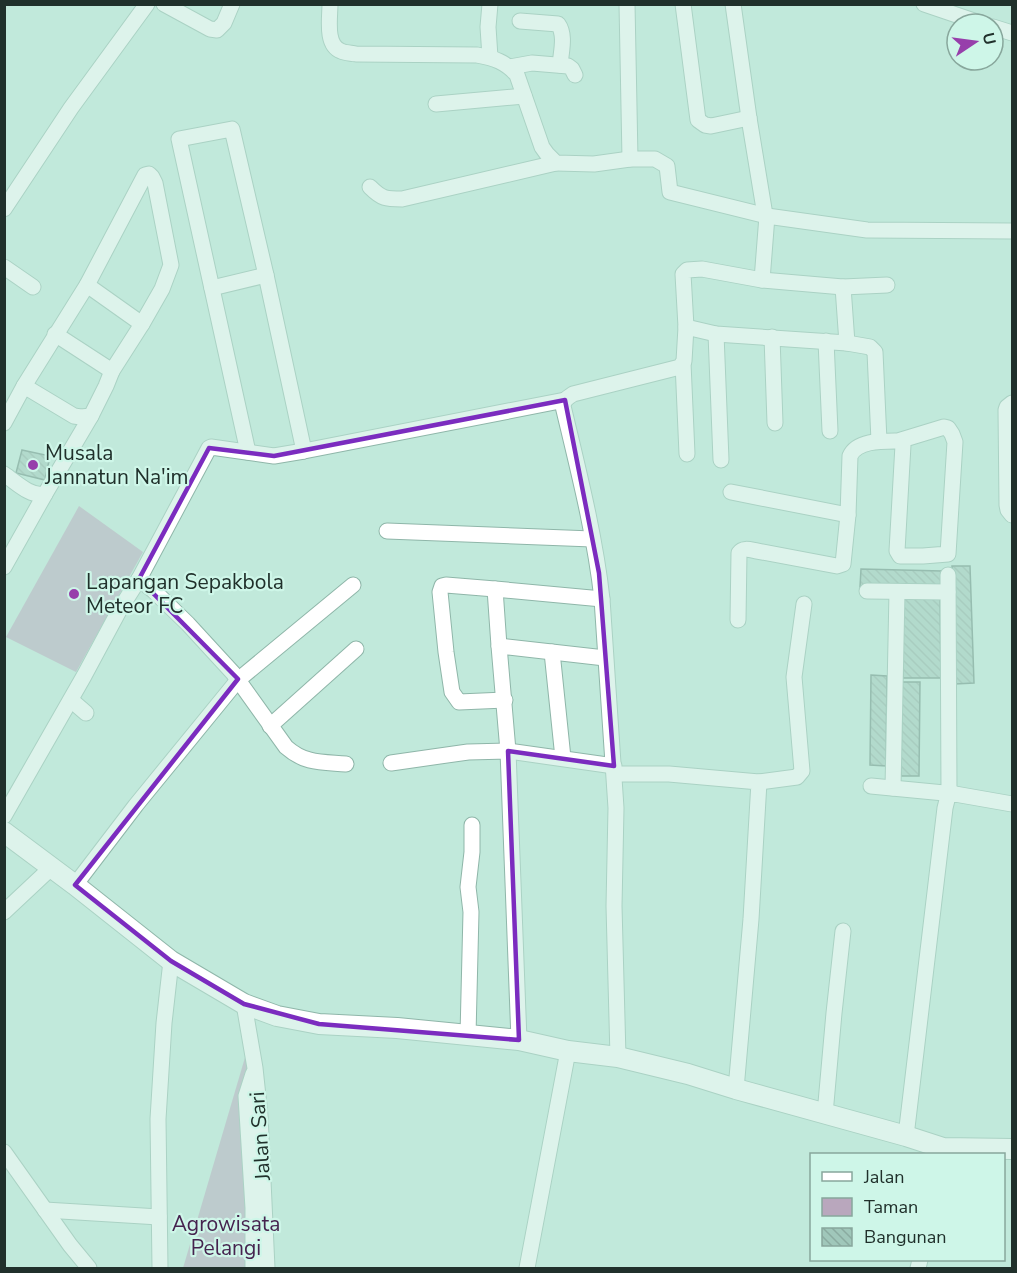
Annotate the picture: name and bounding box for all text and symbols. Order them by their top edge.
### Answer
north arrow [945,12,1005,72]
text: U [977,31,1001,47]
place label: Musala Jannatun Na'im [44,439,189,491]
marker: Musala Jannatun Na'im [26,458,40,472]
place label: Lapangan Sepakbola Meteor FC [86,568,284,620]
marker: Lapangan Sepakbola Meteor FC [67,587,81,601]
street label: Jalan Sari [243,1091,277,1182]
legend [810,1153,1005,1261]
text: Jalan [863,1165,904,1189]
text: Taman [864,1195,918,1219]
park label: Agrowisata Pelangi [172,1210,280,1262]
text: Bangunan [864,1225,947,1249]

